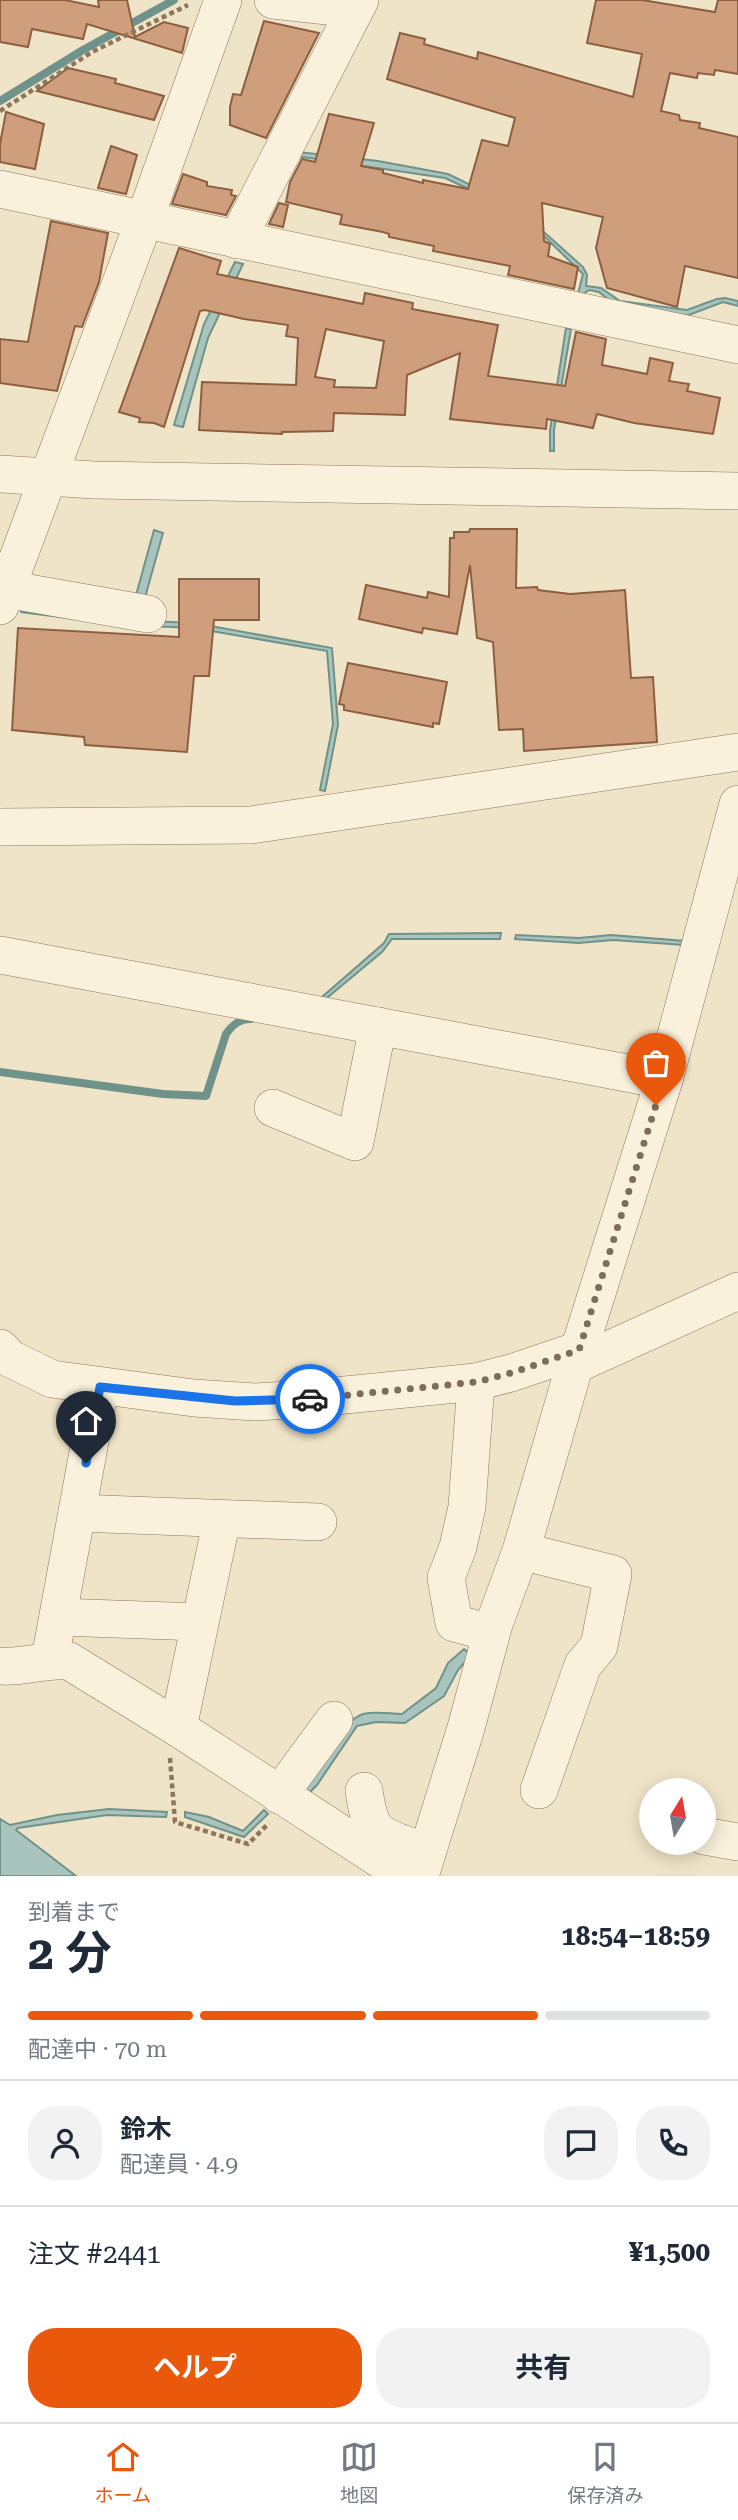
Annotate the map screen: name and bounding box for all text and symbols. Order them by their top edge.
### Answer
pin [626,1033,686,1105]
icon: bag [637,1044,675,1082]
courier [275,1364,345,1434]
icon: car [291,1380,329,1418]
pin [56,1391,116,1463]
icon: home [67,1402,105,1440]
north arrow [639,1778,716,1855]
map controls [639,1778,716,1855]
text: 到着まで [28,1899,120,1926]
text: 18:54–18:59 [561,1921,710,1951]
text: 2 分 [28,1926,111,1980]
text: 配達中 · 70 m [28,2036,167,2063]
button: person [28,2106,102,2180]
button: chat [544,2106,618,2180]
button: phone [636,2106,710,2180]
text: 鈴木 [120,2114,172,2144]
text: 配達員 · 4.9 [120,2151,238,2178]
text: ¥1,500 [629,2237,710,2267]
text: 注文 #2441 [28,2239,161,2269]
button: ヘルプ [28,2328,362,2408]
button: 共有 [376,2328,710,2408]
tab: ホーム [95,2438,151,2507]
tab: 地図 [340,2438,378,2507]
tab: 保存済み [567,2438,643,2507]

